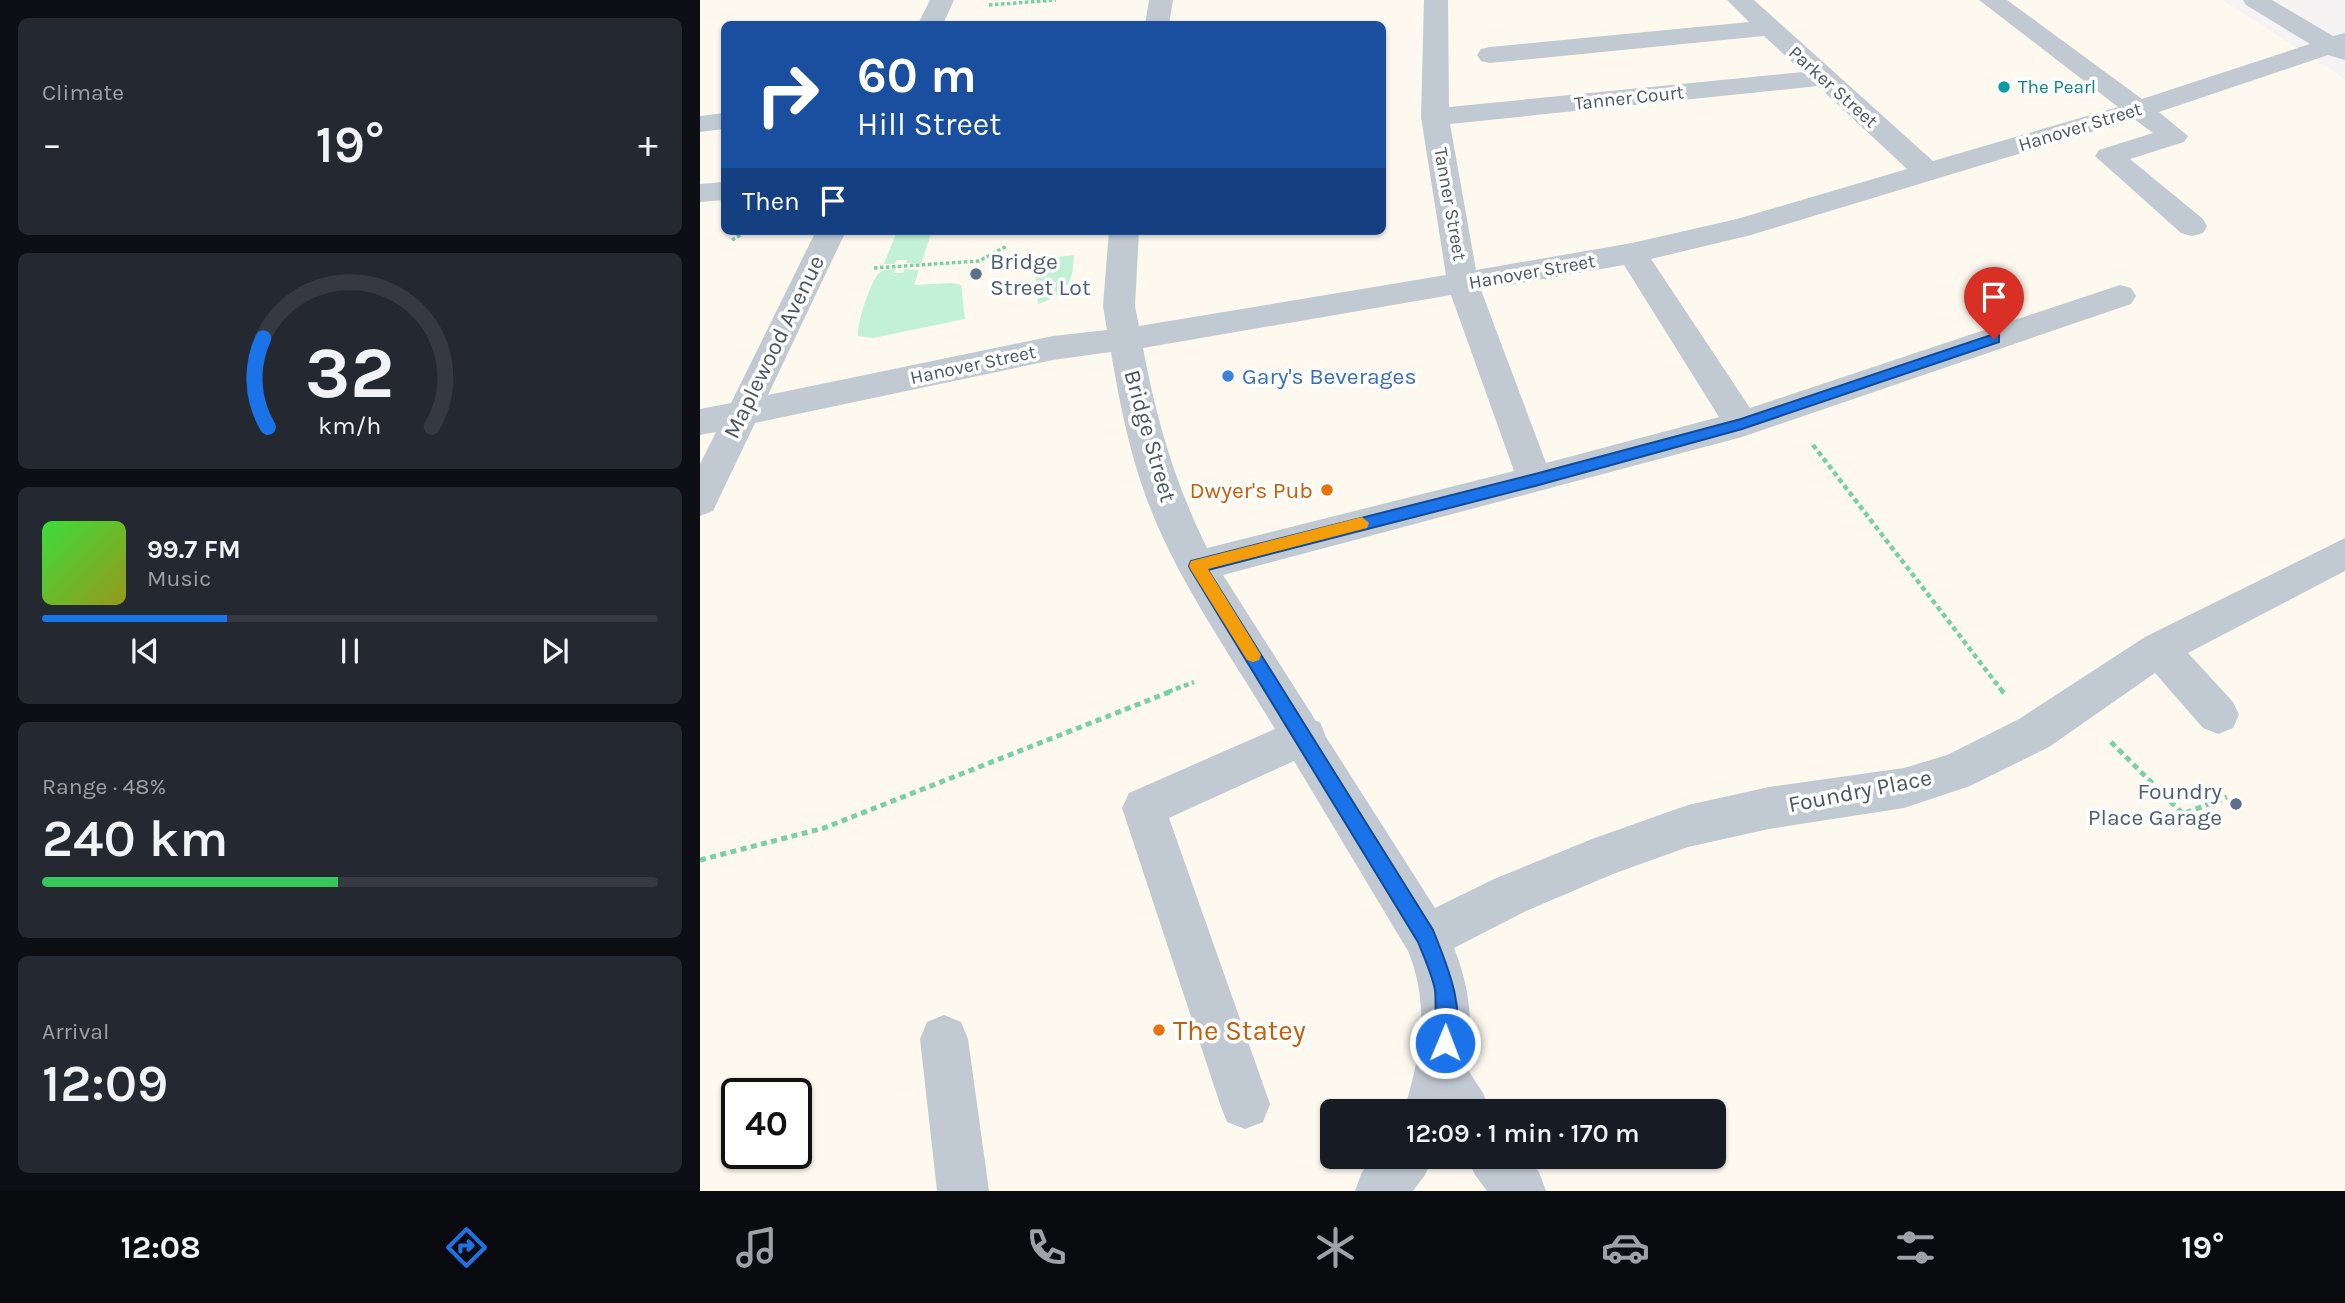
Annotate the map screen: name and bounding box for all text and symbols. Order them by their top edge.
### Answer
street label: Parker Street [1784,41,1882,133]
text: 60 m [857,47,977,104]
icon: right [742,49,833,140]
place label: The Pearl [2018,76,2096,98]
text: Climate [42,79,124,106]
marker: The Pearl [1996,79,2012,95]
street label: Tanner Court [1573,81,1685,115]
street label: Hanover Street [2016,98,2144,156]
text: Hill Street [857,106,1001,143]
text: 19° [316,114,384,175]
text: − [42,122,62,167]
text: + [638,122,658,167]
street label: Tanner Street [1429,146,1471,262]
icon: arrive [814,182,852,220]
text: Then [742,186,800,217]
place label: Bridge Street Lot [990,248,1091,301]
street label: Hanover Street [1467,250,1597,294]
street label: Maplewood Avenue [718,251,830,443]
marker: Bridge Street Lot [968,266,984,282]
pin [1964,267,2024,339]
icon: arrive [1975,278,2013,316]
text: 32 [305,330,395,415]
street label: Hanover Street [908,341,1038,389]
place label: Gary's Beverages [1242,363,1417,390]
street label: Bridge Street [1118,367,1182,506]
marker: Gary's Beverages [1220,368,1236,384]
text: km/h [318,411,382,440]
place label: Dwyer's Pub [1189,477,1313,504]
marker: Dwyer's Pub [1319,482,1335,498]
text: 99.7 FM [147,534,241,565]
text: Music [147,565,211,592]
icon: previous [126,632,164,670]
icon: pause [331,632,369,670]
icon: next [536,632,574,670]
street label: Foundry Place [1786,764,1934,818]
text: Range · 48% [42,773,166,800]
place label: Foundry Place Garage [2088,778,2222,831]
marker: Foundry Place Garage [2228,796,2244,812]
text: 240 km [42,808,228,869]
position arrow [1408,1006,1482,1080]
place label: The Statey [1173,1014,1306,1047]
text: Arrival [42,1018,109,1045]
marker: The Statey [1151,1022,1167,1038]
text: 12:09 [42,1053,168,1114]
speed limit sign: 40 [721,1078,812,1169]
text: 12:09 · 1 min · 170 m [1406,1118,1640,1149]
icon: directions [442,1223,491,1272]
icon: music [732,1223,781,1272]
icon: phone [1022,1223,1071,1272]
icon: climate [1311,1223,1360,1272]
icon: car [1601,1223,1650,1272]
icon: filters [1891,1223,1940,1272]
text: 12:08 [120,1229,201,1266]
text: 19° [2181,1229,2225,1266]

